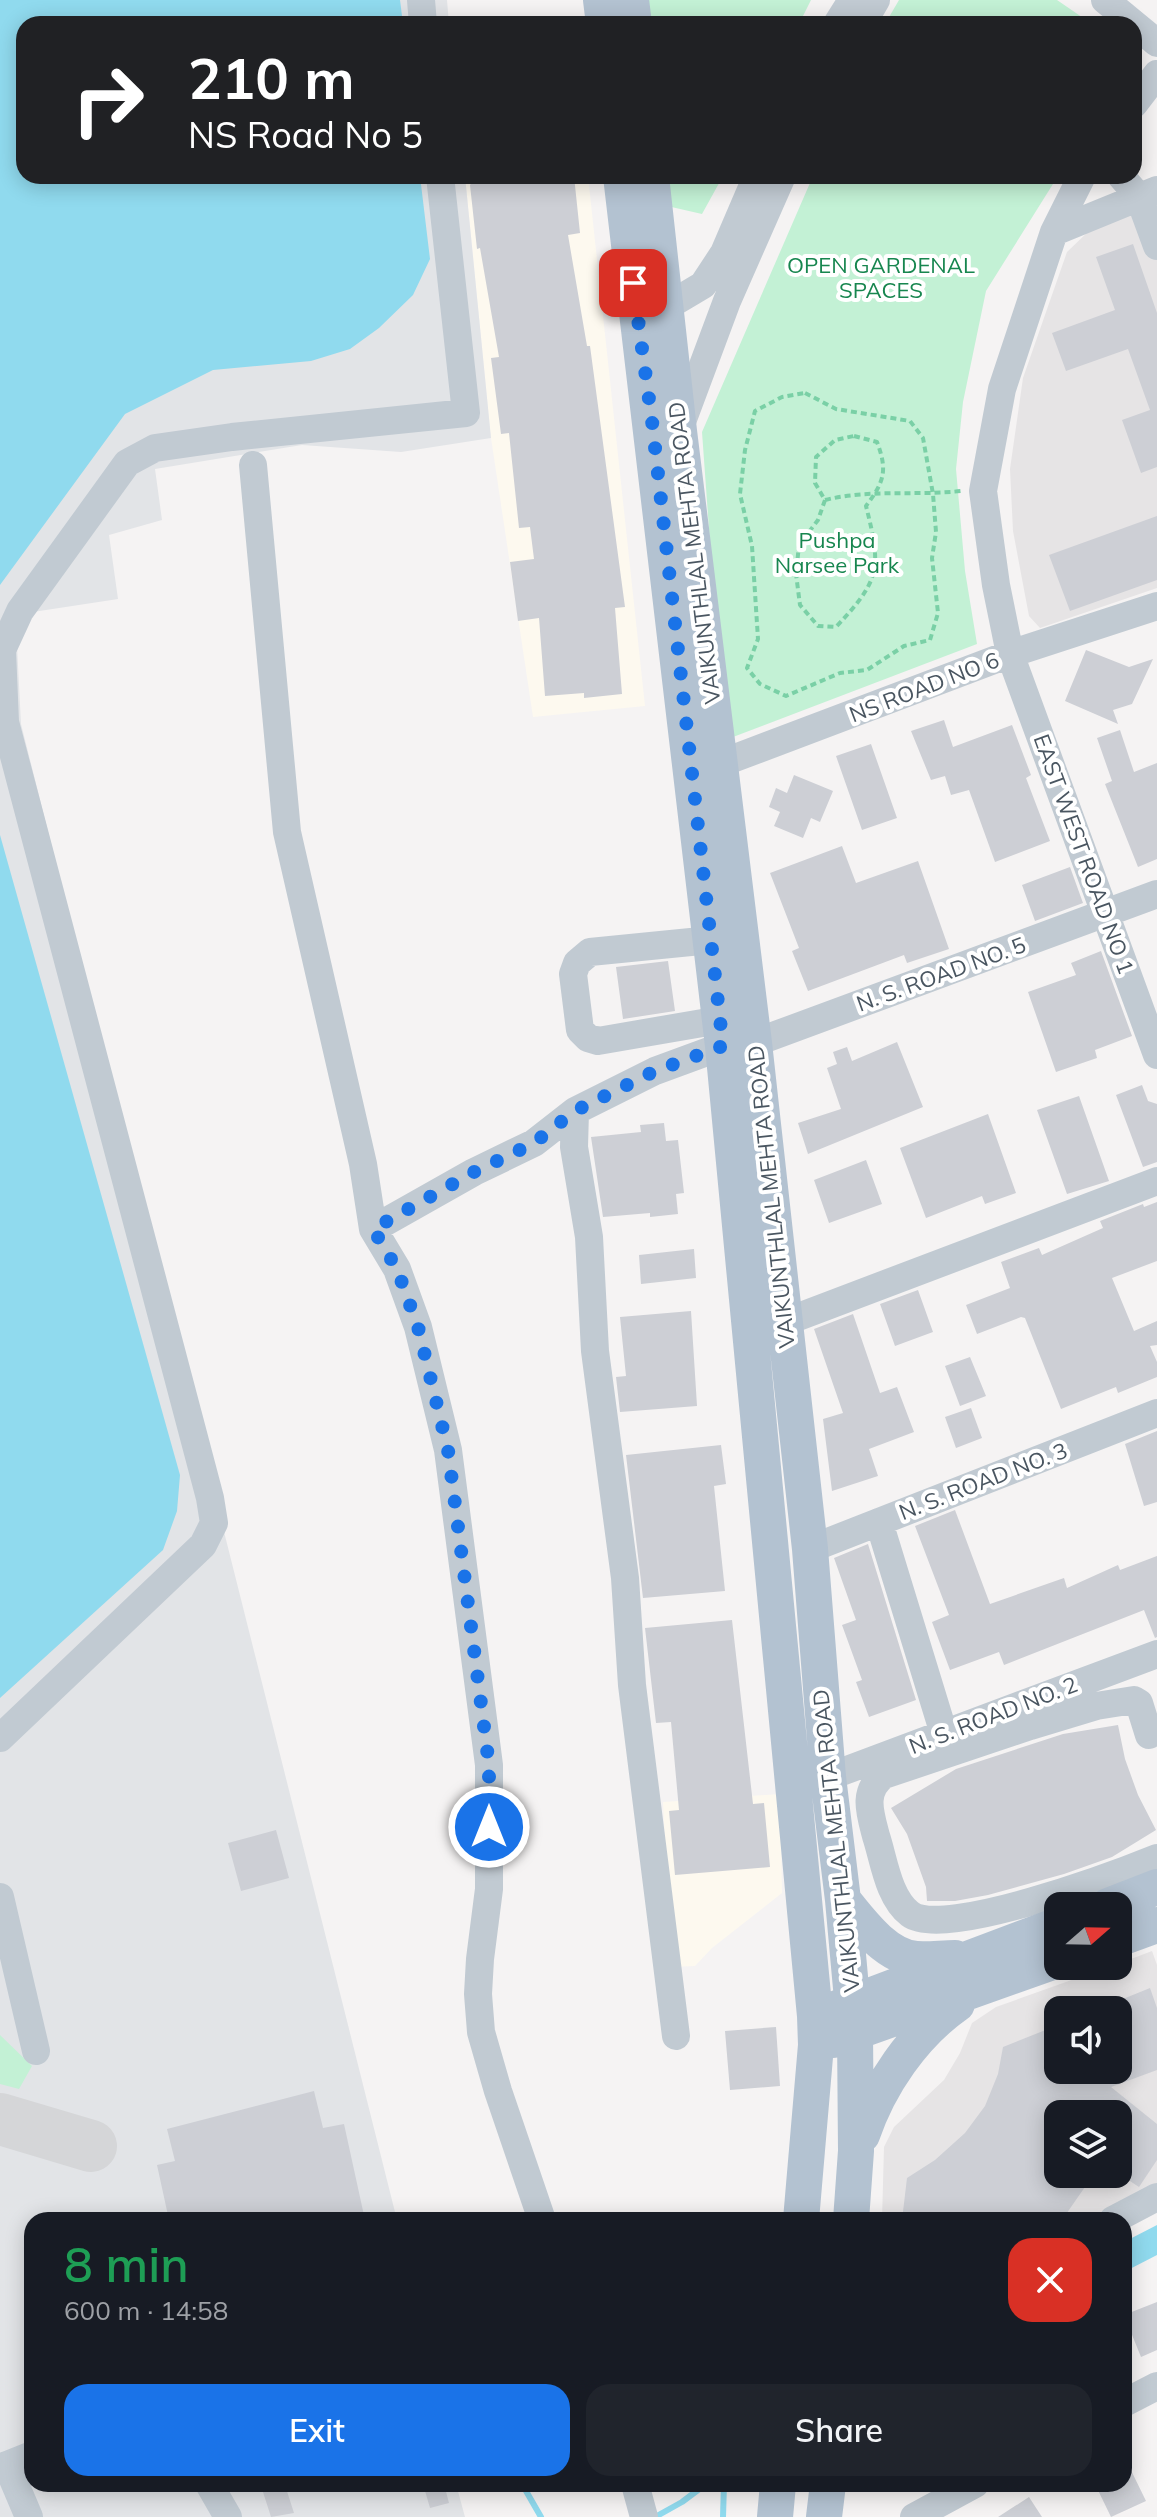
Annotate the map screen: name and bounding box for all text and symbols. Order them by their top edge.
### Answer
text: 210 m [188,43,355,113]
icon: right [56,48,160,152]
text: NS Road No 5 [188,112,423,157]
pin [599,249,667,317]
park label: OPEN GARDENAL SPACES [787,251,975,304]
icon: arrive [611,261,655,305]
street label: VAIKUNTHLAL MEHTA ROAD [662,400,726,706]
park label: Pushpa Narsee Park [775,526,900,579]
street label: NS ROAD NO 6 [845,646,1003,728]
street label: EAST WEST ROAD NO 1 [1028,730,1140,978]
street label: N. S. ROAD NO. 5 [852,930,1030,1018]
street label: VAIKUNTHLAL MEHTA ROAD [741,1044,801,1350]
street label: N. S. ROAD NO. 3 [895,1436,1071,1526]
street label: N. S. ROAD NO. 2 [905,1670,1081,1760]
street label: VAIKUNTHLAL MEHTA ROAD [806,1688,866,1994]
position arrow [447,1785,531,1869]
north arrow [1044,1892,1132,1980]
map controls [1044,1892,1132,2188]
button: sound [1044,1996,1132,2084]
button: layers [1044,2100,1132,2188]
text: 8 min [64,2234,189,2294]
button: close [1008,2238,1092,2322]
text: 600 m · 14:58 [64,2294,228,2327]
button: Exit [64,2384,570,2476]
button: Share [586,2384,1092,2476]

